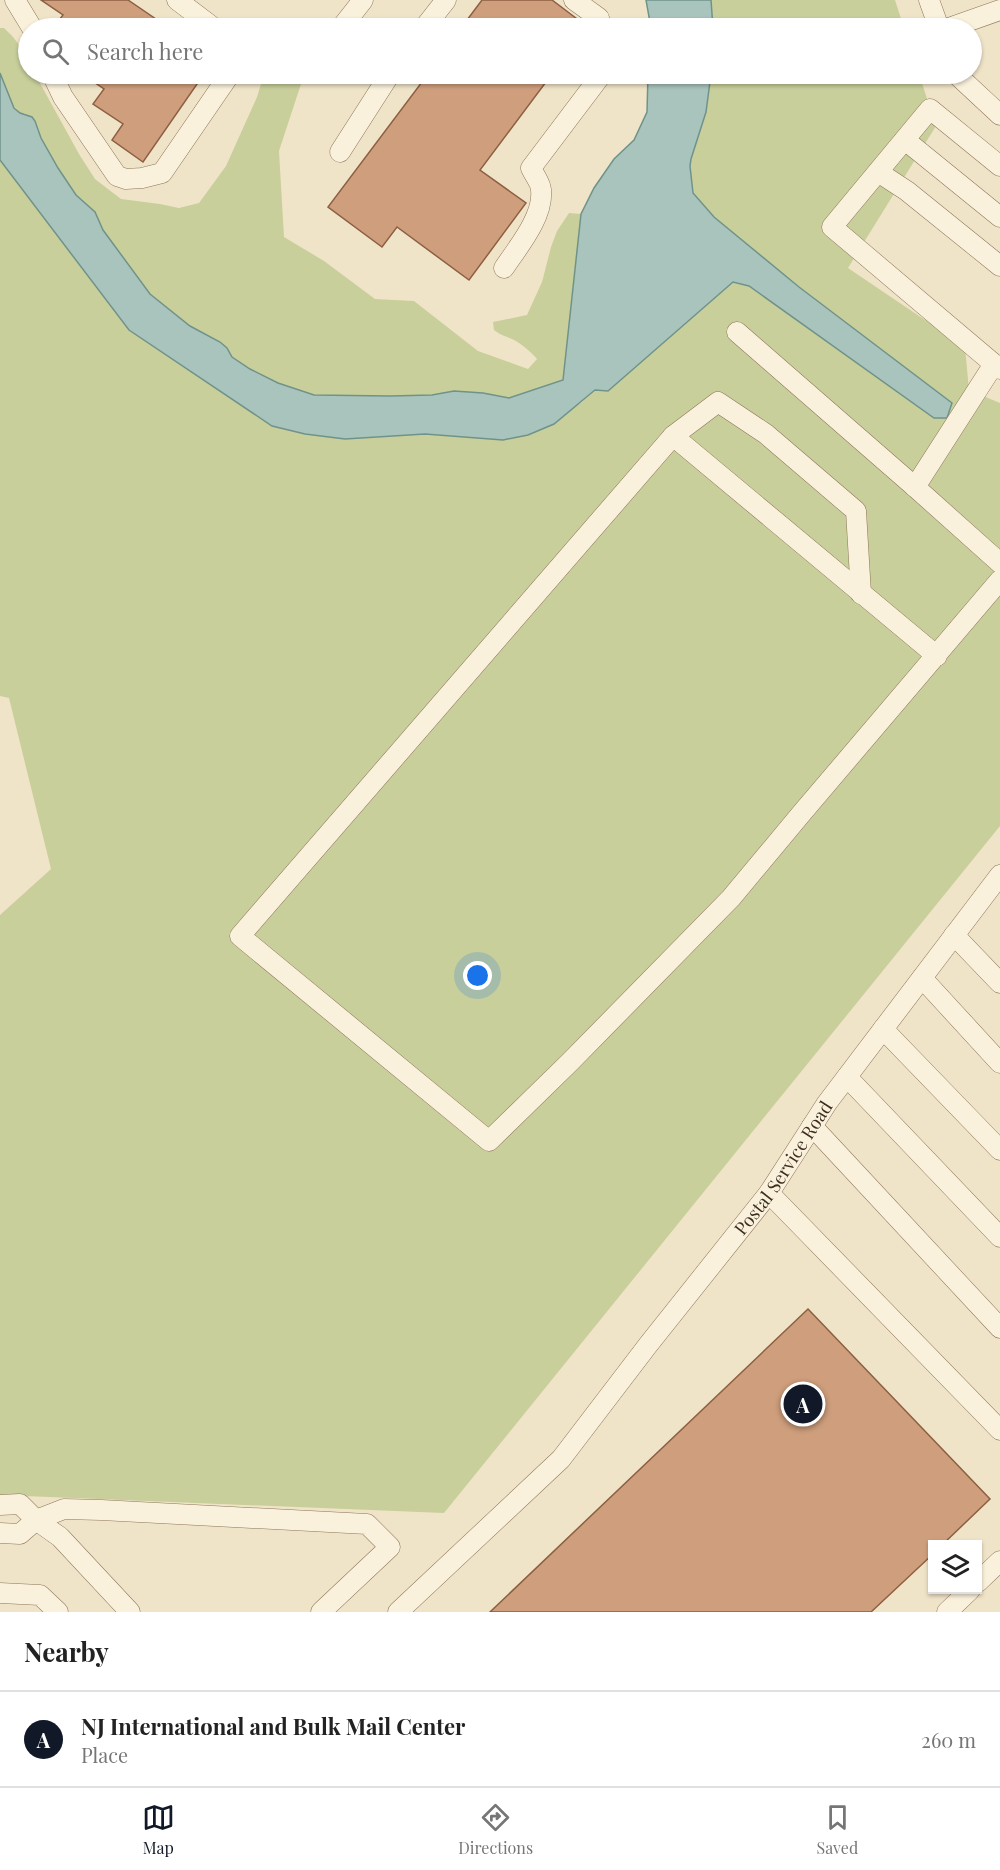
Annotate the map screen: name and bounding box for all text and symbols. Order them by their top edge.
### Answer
search box [18,18,982,84]
icon: search [39,35,72,68]
text: Search here [87,36,203,66]
your location [463,961,492,990]
street label: Postal Service Road [728,1096,838,1240]
pin: A [784,1382,822,1426]
map controls [928,1540,982,1594]
button: layers [928,1540,982,1594]
text: Nearby [24,1634,109,1669]
text: NJ International and Bulk Mail Center [81,1711,465,1741]
text: A [37,1726,50,1753]
text: 260 m [921,1726,976,1753]
text: Place [81,1741,128,1768]
tab: Map [142,1801,175,1858]
tab: Directions [458,1801,533,1858]
tab: Saved [817,1801,858,1858]

